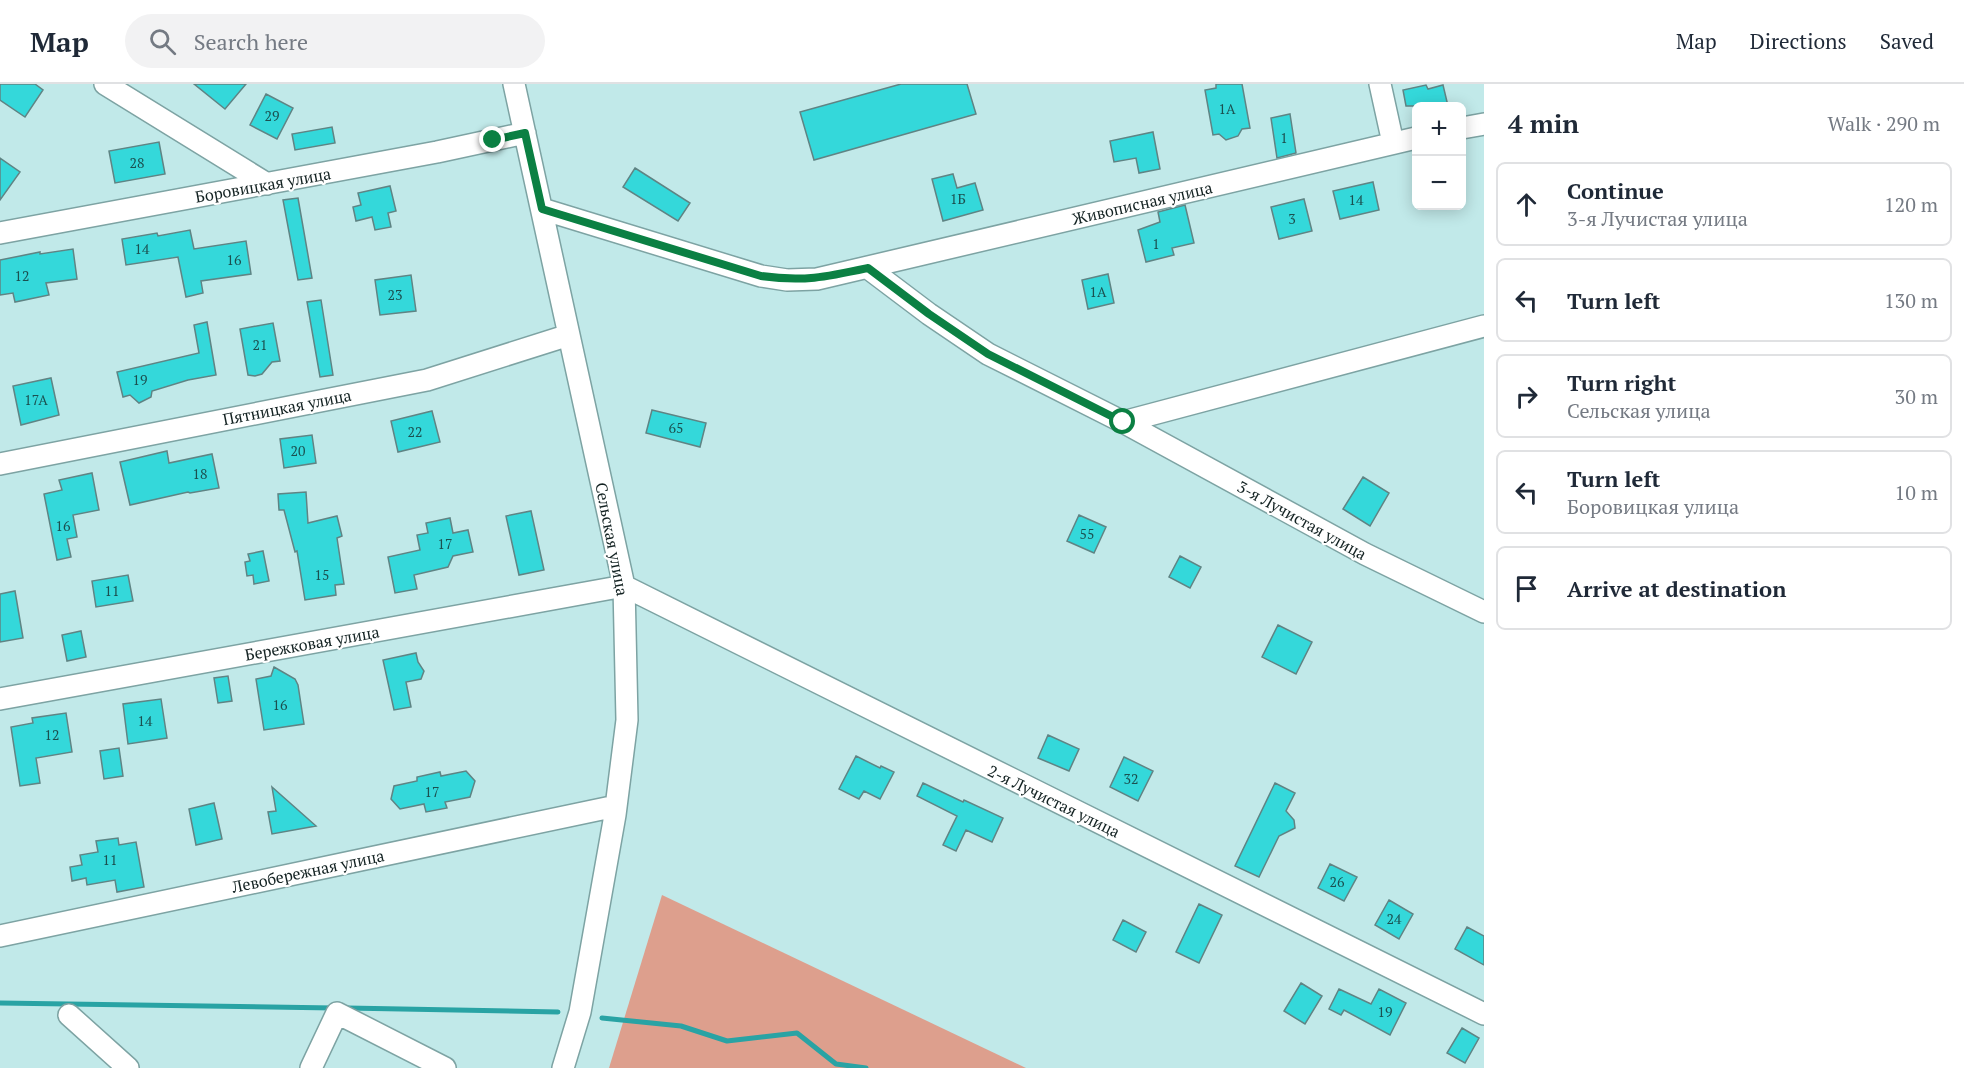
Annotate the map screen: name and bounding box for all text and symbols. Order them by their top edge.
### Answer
search box [125,14,545,68]
text: Map [30,23,89,60]
icon: search [146,25,179,58]
text: Search here [194,27,308,56]
text: Map [1676,27,1717,55]
text: Directions [1750,27,1847,55]
text: Saved [1880,27,1934,55]
house number: 1А [1218,99,1236,118]
map controls [1412,102,1466,210]
button: + [1412,102,1466,156]
house number: 29 [265,106,279,125]
text: 4 min [1508,106,1579,140]
text: Walk · 290 m [1828,110,1940,137]
route end [479,126,505,152]
house number: 1 [1280,128,1288,147]
house number: 28 [130,153,144,172]
button: − [1412,156,1466,210]
street label: Боровицкая улица [193,162,333,208]
street label: Живописная улица [1070,176,1214,230]
text: Continue [1567,176,1664,205]
icon: ahead [1510,188,1543,221]
house number: 1Б [950,189,966,208]
house number: 14 [1349,190,1364,209]
text: 120 m [1884,191,1938,218]
text: 3-я Лучистая улица [1567,205,1748,232]
house number: 3 [1288,209,1296,228]
house number: 1 [1152,234,1160,253]
house number: 14 [135,239,150,258]
house number: 16 [227,250,242,269]
house number: 12 [15,266,29,285]
house number: 1А [1089,282,1107,301]
icon: left [1510,284,1543,317]
house number: 23 [388,285,402,304]
text: Turn left [1567,286,1660,315]
text: 130 m [1884,287,1938,314]
house number: 21 [253,335,267,354]
text: Turn right [1567,368,1676,397]
house number: 19 [133,370,147,389]
icon: right [1510,380,1543,413]
text: 30 m [1895,383,1938,410]
street label: Пятницкая улица [221,384,353,430]
house number: 17А [24,390,48,409]
text: Сельская улица [1567,397,1711,424]
route start [1109,408,1135,434]
house number: 65 [669,418,683,437]
house number: 22 [408,422,422,441]
house number: 20 [291,441,305,460]
house number: 18 [193,464,207,483]
text: Turn left [1567,464,1660,493]
street label: 3-я Лучистая улица [1233,475,1371,565]
icon: left [1510,476,1543,509]
text: 10 m [1895,479,1938,506]
street label: Сельская улица [590,480,634,598]
text: Боровицкая улица [1567,493,1739,520]
house number: 16 [56,516,71,535]
house number: 55 [1080,524,1094,543]
house number: 17 [438,534,452,553]
house number: 15 [315,565,329,584]
icon: arrive [1510,572,1543,605]
text: Arrive at destination [1567,574,1786,603]
house number: 11 [105,581,119,600]
street label: Бережковая улица [243,620,381,666]
house number: 16 [273,695,288,714]
house number: 14 [138,711,153,730]
house number: 12 [45,725,59,744]
street label: 2-я Лучистая улица [984,759,1124,843]
house number: 32 [1124,769,1138,788]
house number: 17 [425,782,439,801]
street label: Левобережная улица [229,844,386,898]
house number: 11 [103,850,117,869]
house number: 26 [1330,872,1345,891]
house number: 24 [1387,909,1402,928]
house number: 19 [1378,1002,1392,1021]

